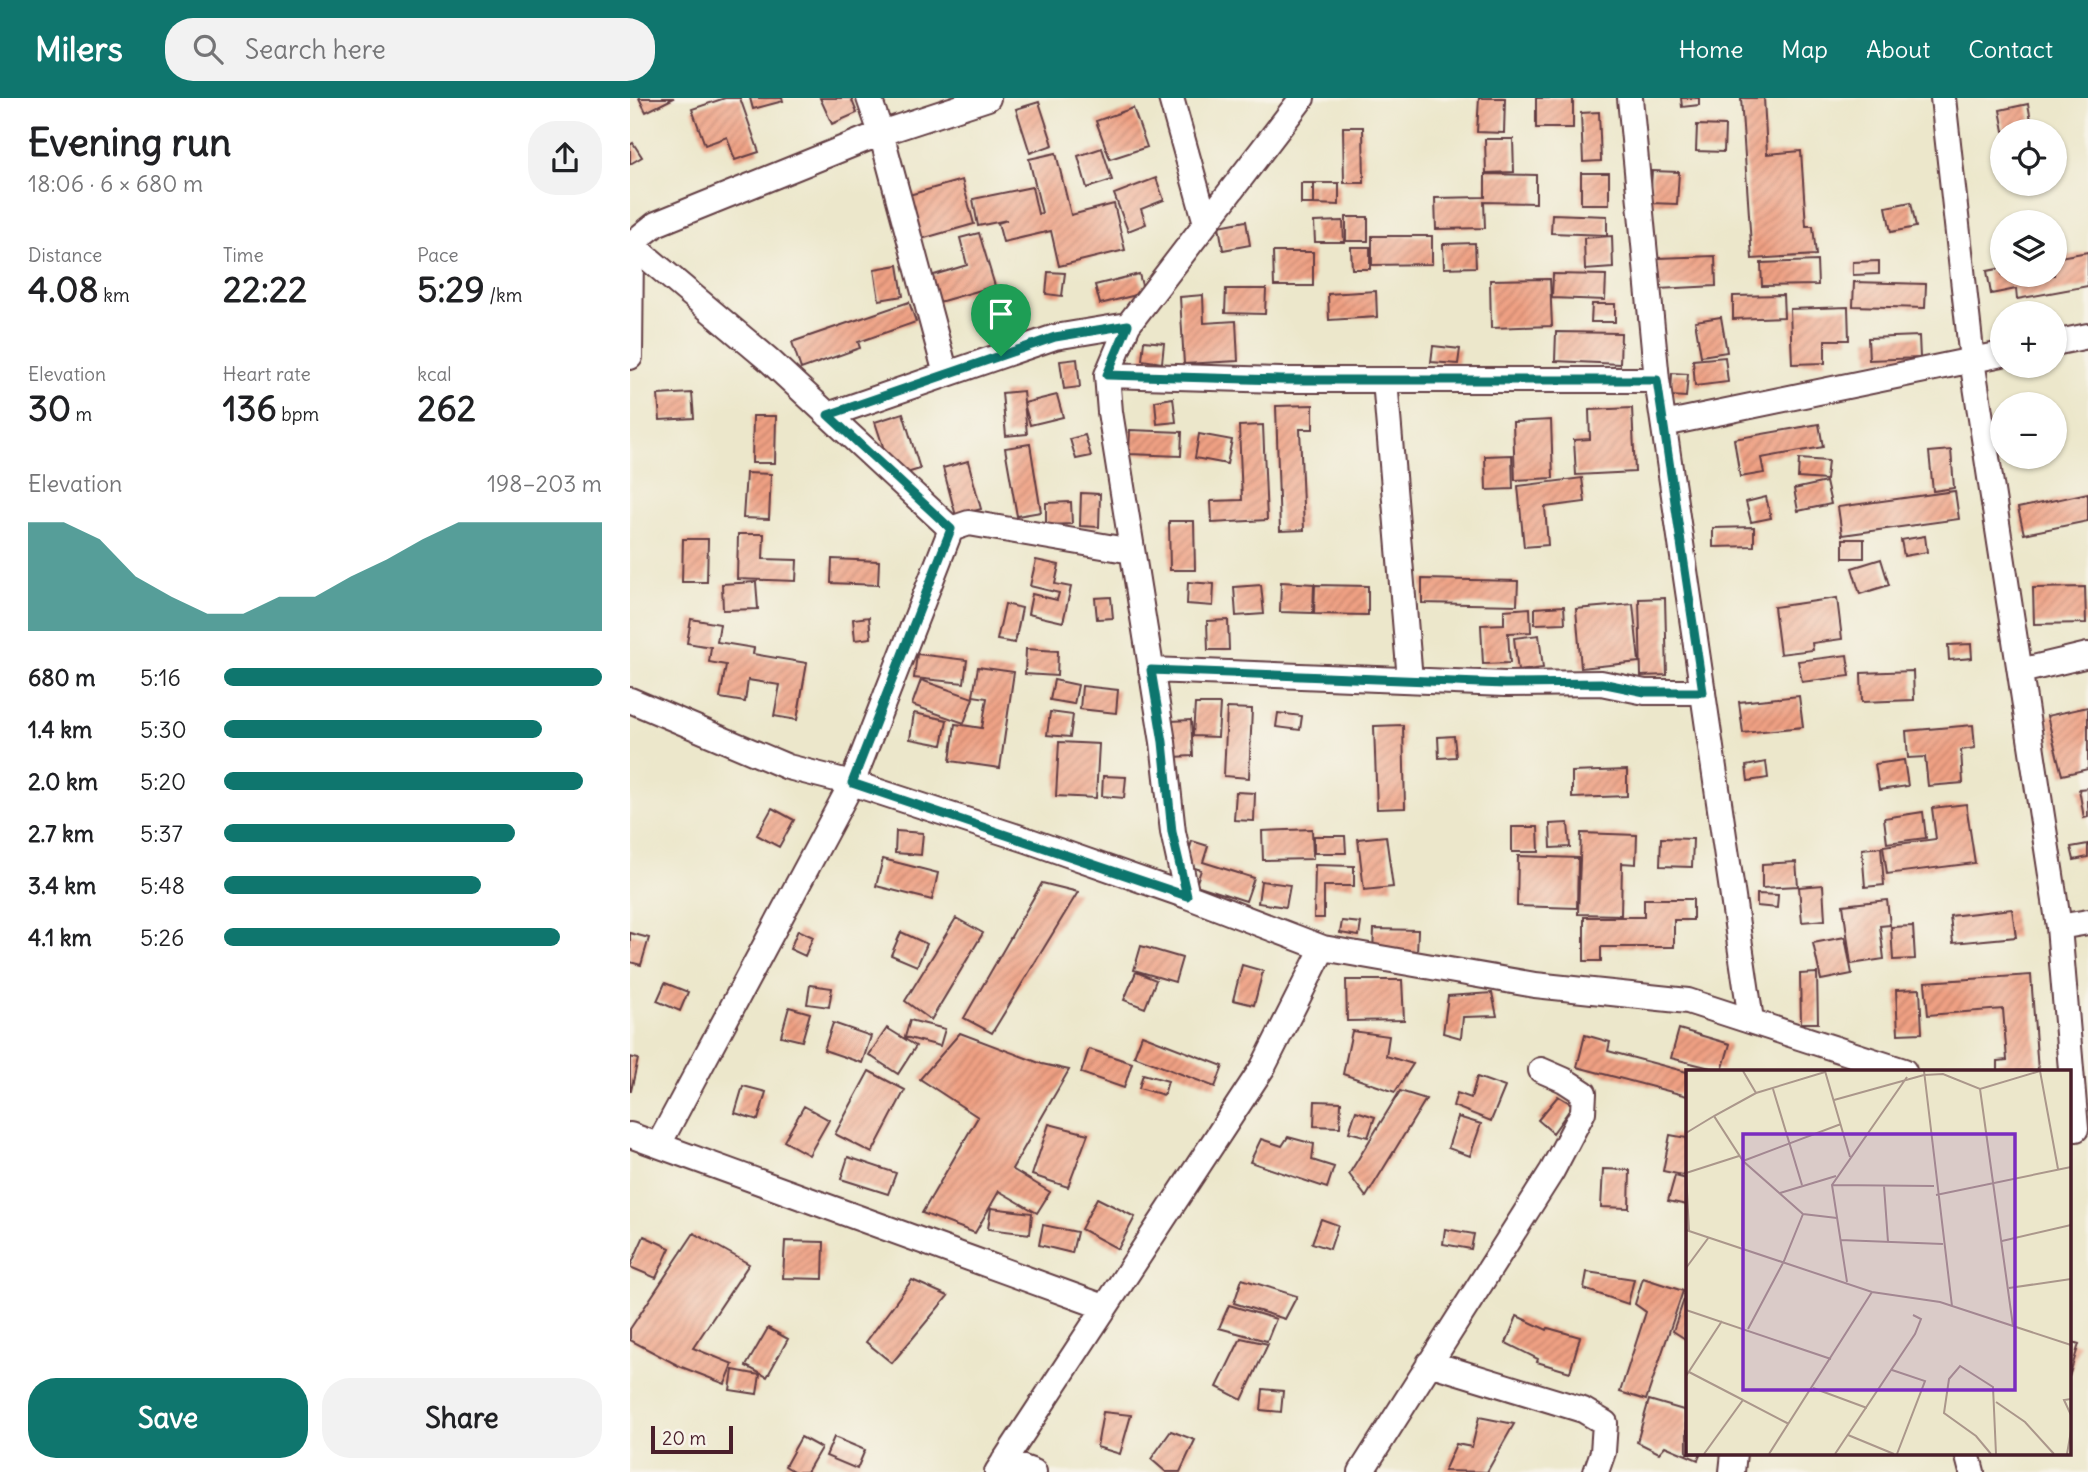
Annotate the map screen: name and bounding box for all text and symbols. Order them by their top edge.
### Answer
search box [165,18,655,81]
text: Milers [35,28,123,70]
icon: search [189,30,227,68]
text: Search here [245,33,386,66]
text: Home [1679,34,1743,64]
text: Map [1781,34,1828,64]
text: About [1866,34,1930,64]
text: Contact [1968,34,2053,64]
text: Evening run [28,119,231,166]
map controls [1990,119,2067,469]
button: locate [1990,119,2067,196]
button: share [528,121,602,195]
text: 18:06 · 6 × 680 m [28,169,203,198]
button: layers [1990,210,2067,287]
text: Distance [28,243,102,267]
text: Time [223,243,264,267]
text: Pace [417,243,459,267]
text: 4.08 [28,267,99,311]
text: 22:22 [223,267,307,311]
text: 5:29 [417,267,485,311]
text: km [99,283,130,307]
text: /km [485,283,522,307]
pin [971,284,1031,356]
icon: arrive [982,295,1020,333]
button: + [1990,301,2067,378]
text: Elevation [28,362,106,386]
text: Heart rate [223,362,311,386]
text: kcal [417,362,452,386]
text: 30 [28,386,71,430]
text: 136 [223,386,277,430]
text: 262 [417,386,476,430]
button: − [1990,392,2067,469]
text: m [71,402,92,426]
text: bpm [277,402,319,426]
text: Elevation [28,469,122,498]
text: 198–203 m [487,469,602,498]
text: 680 m [28,663,95,692]
text: 5:16 [140,663,181,692]
text: 1.4 km [28,715,92,744]
text: 5:30 [140,715,187,744]
text: 2.0 km [28,767,98,796]
text: 5:20 [140,767,186,796]
text: 2.7 km [28,819,94,848]
text: 5:37 [140,819,183,848]
text: 3.4 km [28,871,96,900]
text: 5:48 [140,871,185,900]
text: 4.1 km [28,923,92,952]
text: 5:26 [140,923,184,952]
inset map [1686,1070,2070,1454]
button: Save [28,1378,308,1458]
button: Share [322,1378,602,1458]
scale bar [651,1423,733,1455]
text: 20 m [662,1426,706,1450]

